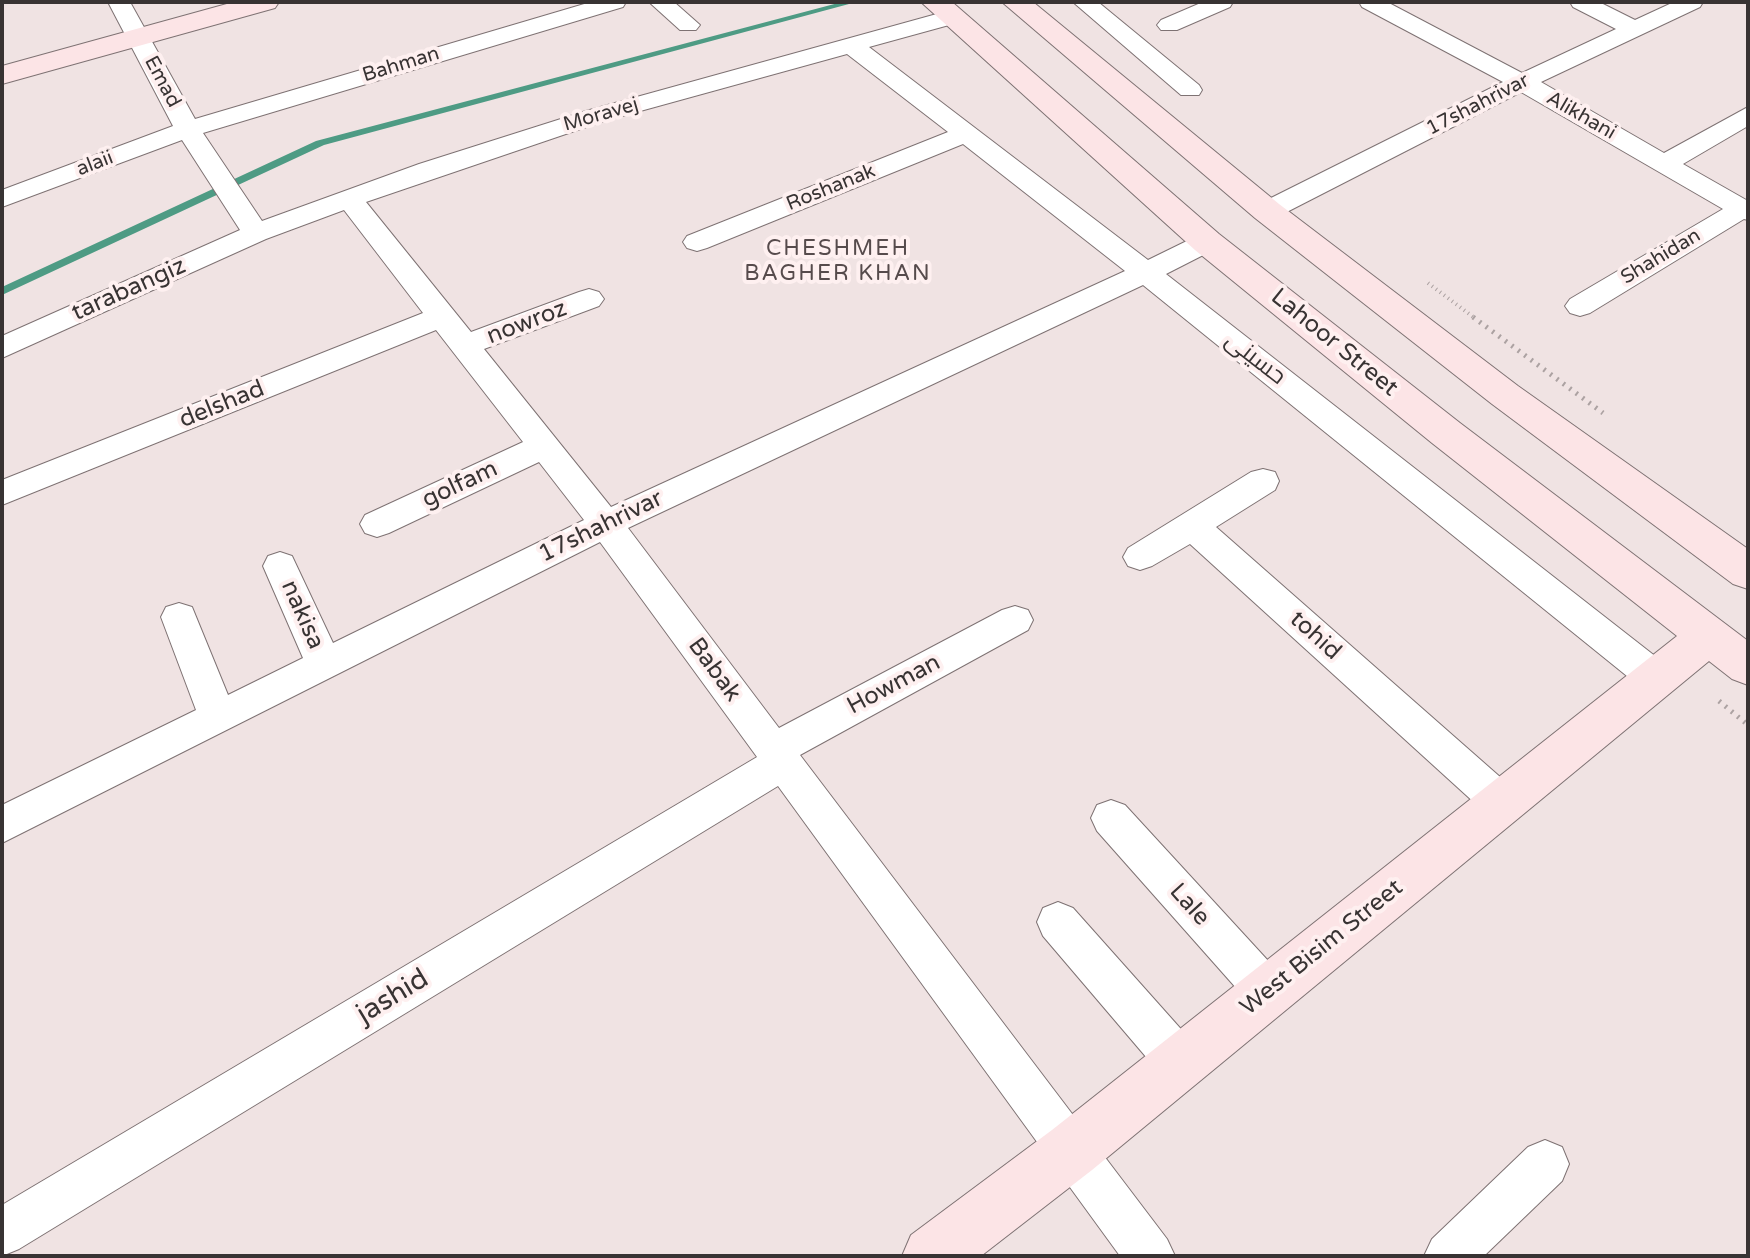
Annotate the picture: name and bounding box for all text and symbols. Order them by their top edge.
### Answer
street label: Bahman [360,42,442,88]
street label: Emad [139,52,185,112]
street label: 17shahrivar [1423,69,1533,141]
street label: Alikhani [1542,87,1620,145]
street label: Moravej [561,93,641,137]
street label: alaii [73,146,117,182]
street label: Roshanak [783,159,879,217]
street label: Shahidan [1617,224,1705,290]
district label: CHESHMEH BAGHER KHAN [744,236,932,288]
street label: tarabangiz [68,252,190,328]
street label: Lahoor Street [1265,283,1403,403]
street label: nowroz [483,295,571,351]
street label: حسینی [1219,326,1291,392]
street label: delshad [175,375,269,435]
street label: golfam [418,455,502,515]
street label: 17shahrivar [534,485,668,569]
street label: nakisa [274,576,330,654]
street label: tohid [1283,605,1347,667]
street label: Babak [681,632,747,708]
street label: Howman [842,648,946,722]
street label: West Bisim Street [1235,874,1409,1022]
street label: Lale [1163,878,1215,932]
street label: jashid [351,963,435,1031]

